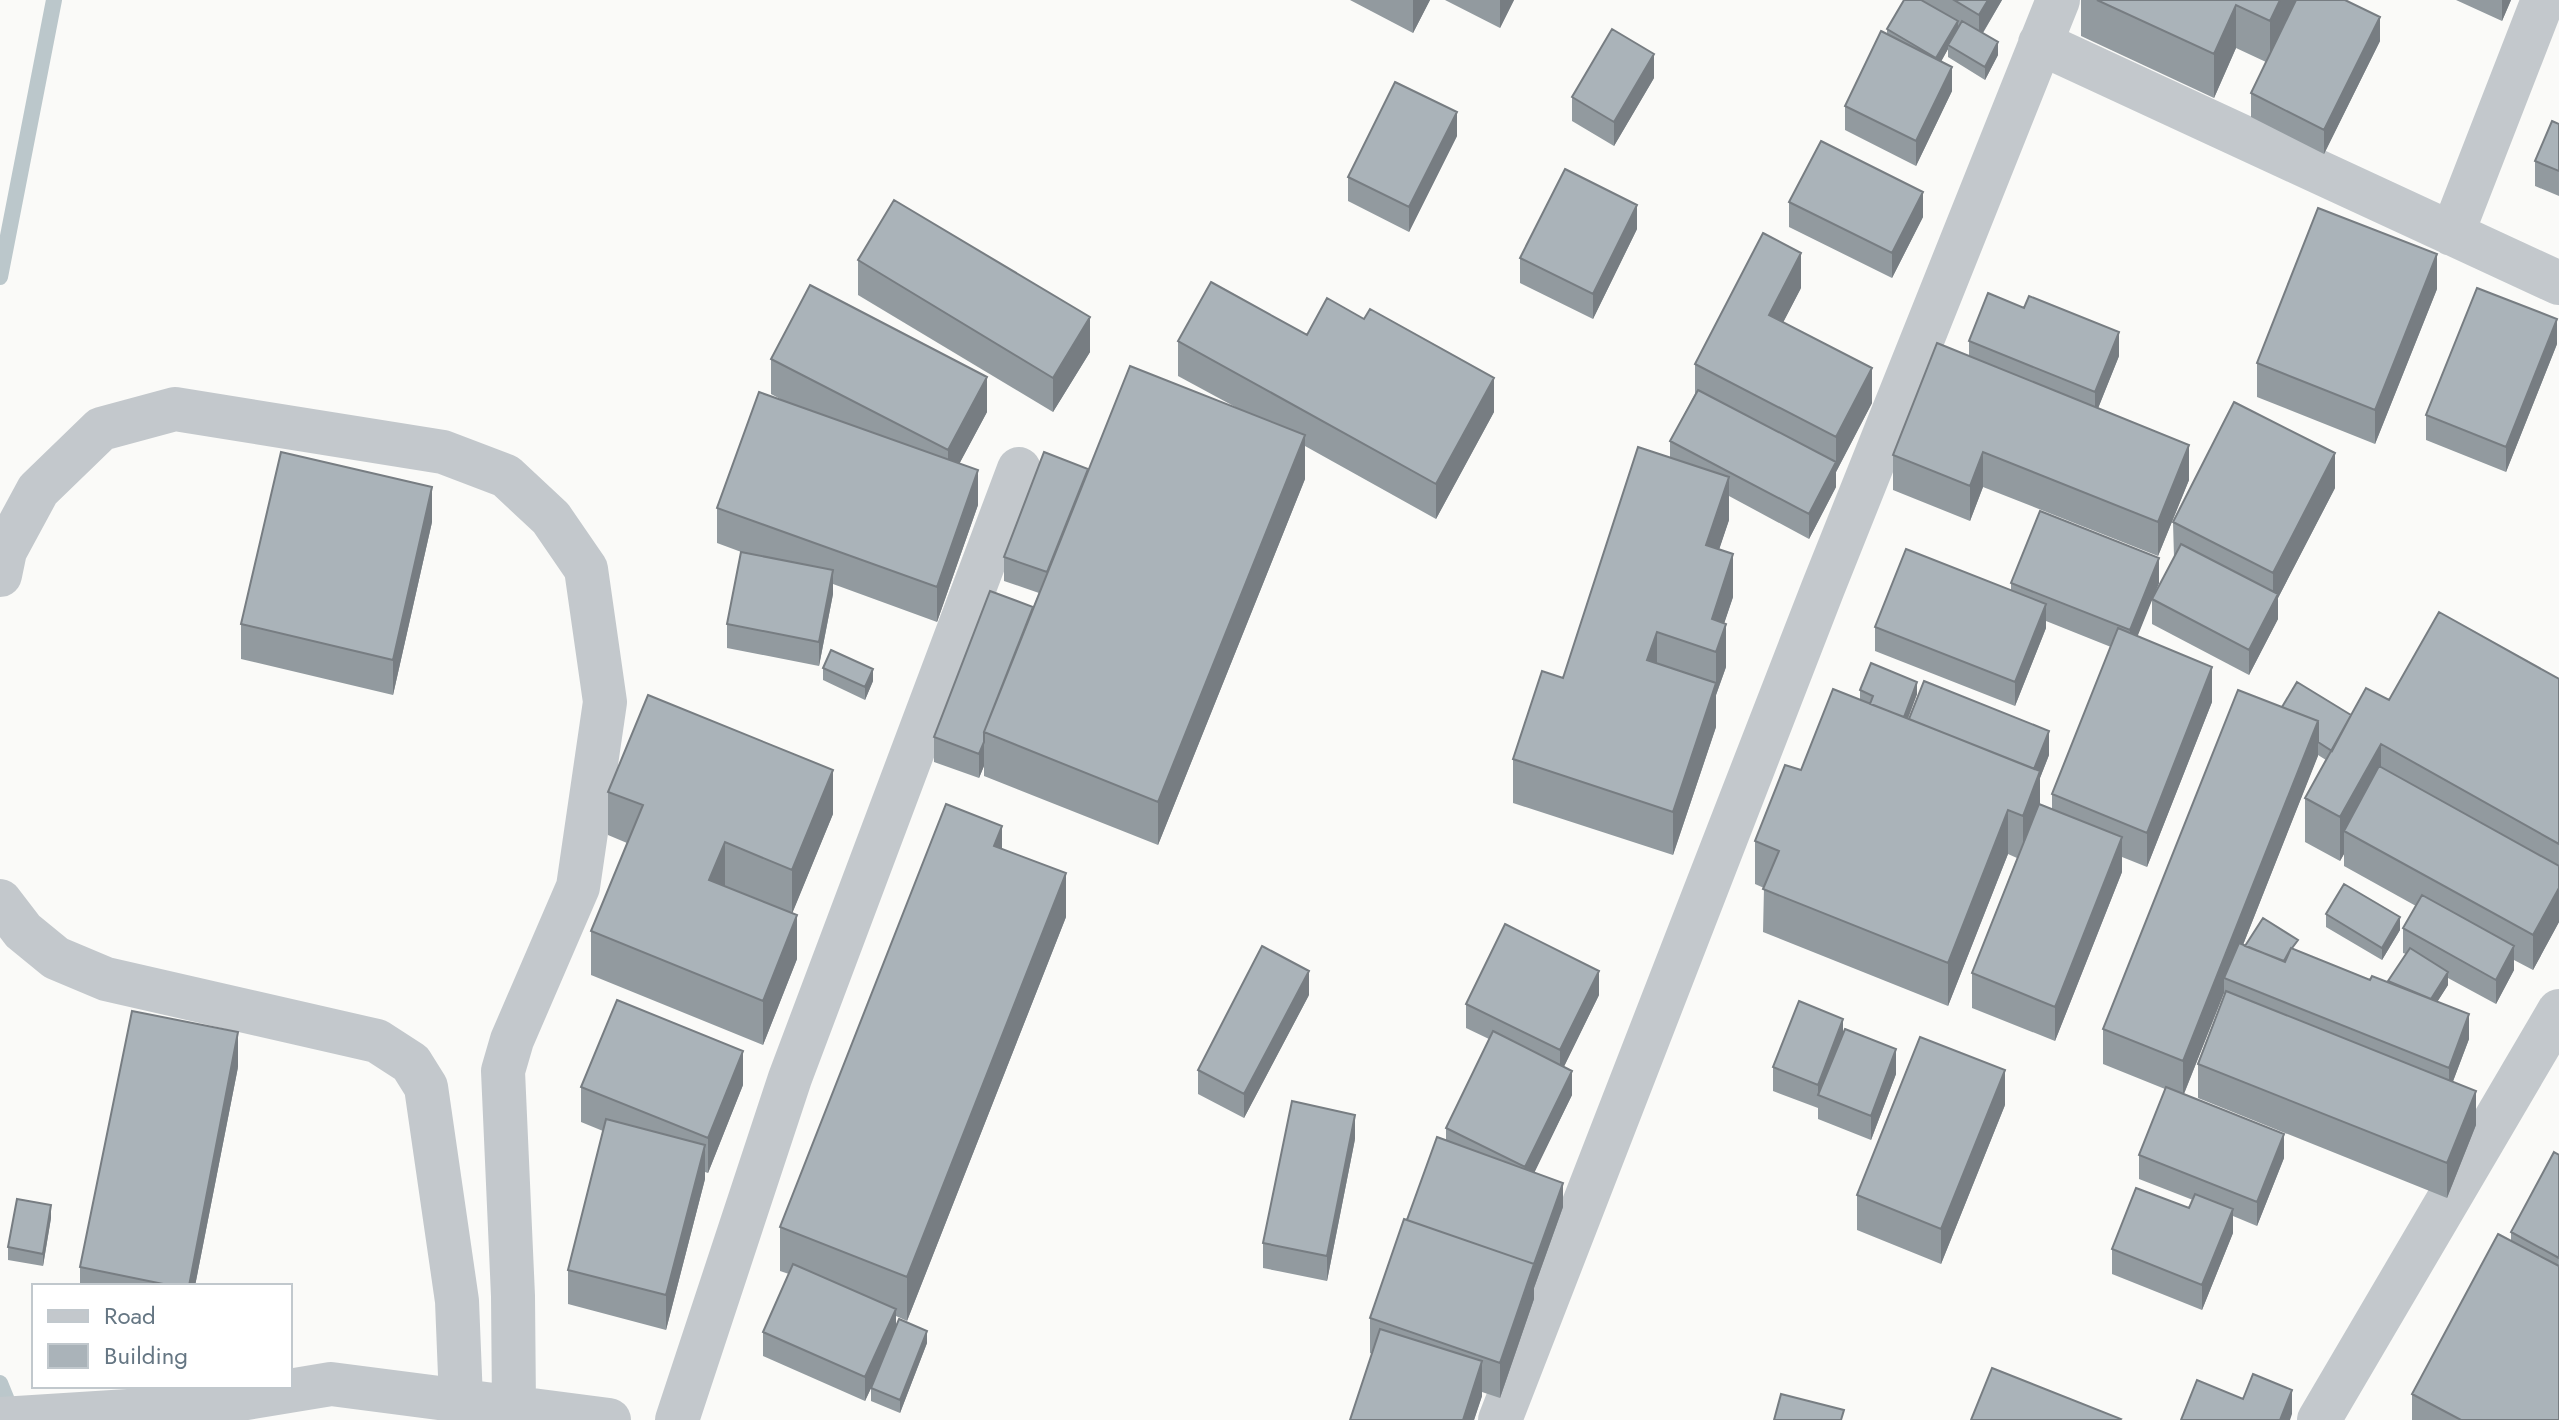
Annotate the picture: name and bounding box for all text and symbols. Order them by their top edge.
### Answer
legend [32,1284,292,1388]
text: Road [104,1298,156,1333]
text: Building [104,1338,188,1373]

